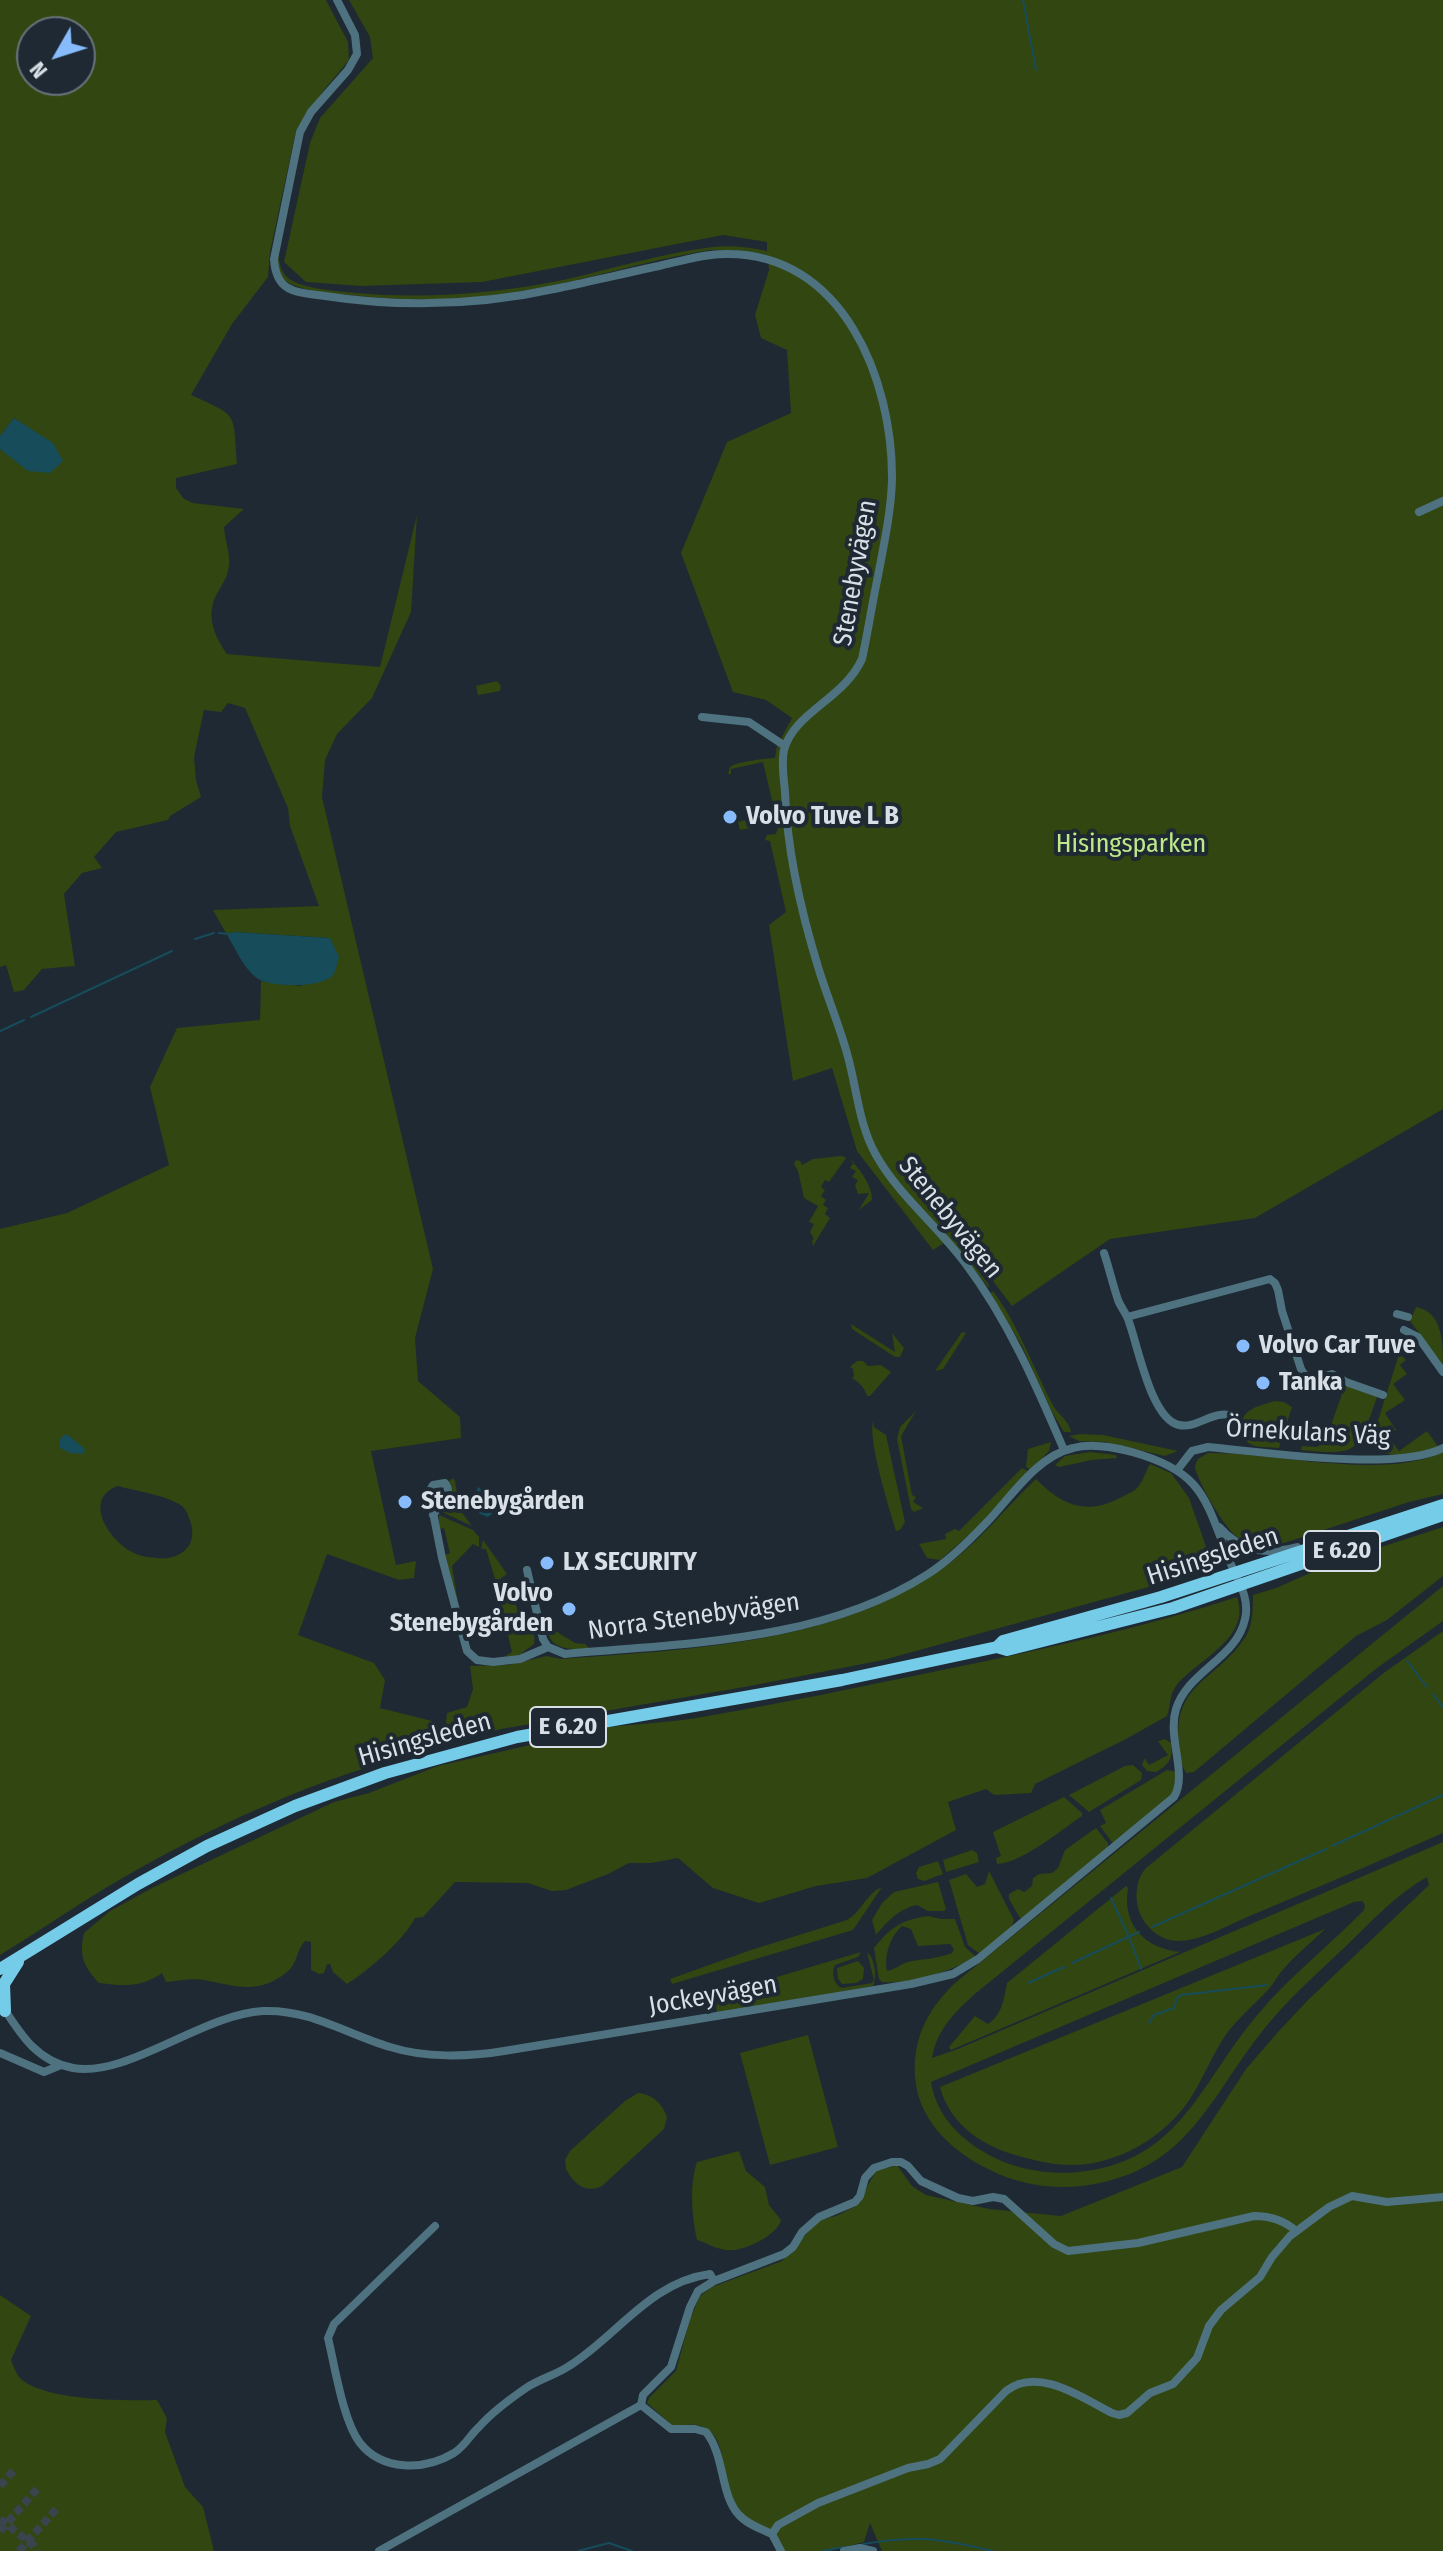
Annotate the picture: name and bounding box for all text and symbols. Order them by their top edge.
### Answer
north arrow [16,16,96,96]
text: N [24,57,53,84]
street label: Stenebyvägen [828,498,884,648]
place label: Volvo Tuve L B [746,801,899,833]
marker: Volvo Tuve L B [721,808,739,826]
park label: Hisingsparken [1056,829,1206,861]
street label: Stenebyvägen [891,1151,1009,1285]
place label: Volvo Car Tuve [1259,1330,1416,1362]
marker: Volvo Car Tuve [1234,1337,1252,1355]
place label: Tanka [1279,1367,1343,1399]
marker: Tanka [1254,1374,1272,1392]
street label: Örnekulans Väg [1225,1413,1391,1453]
place label: Stenebygården [421,1486,584,1518]
marker: Stenebygården [396,1493,414,1511]
street label: Hisingsleden [1143,1521,1283,1593]
road number: E 6.20 [1304,1531,1380,1571]
place label: LX SECURITY [563,1547,697,1579]
marker: LX SECURITY [538,1554,556,1572]
place label: Volvo Stenebygården [390,1578,553,1640]
street label: Norra Stenebyvägen [586,1587,802,1647]
marker: Volvo Stenebygården [560,1600,578,1618]
street label: Hisingsleden [355,1706,495,1774]
road number: E 6.20 [530,1707,606,1747]
street label: Jockeyvägen [646,1969,780,2023]

